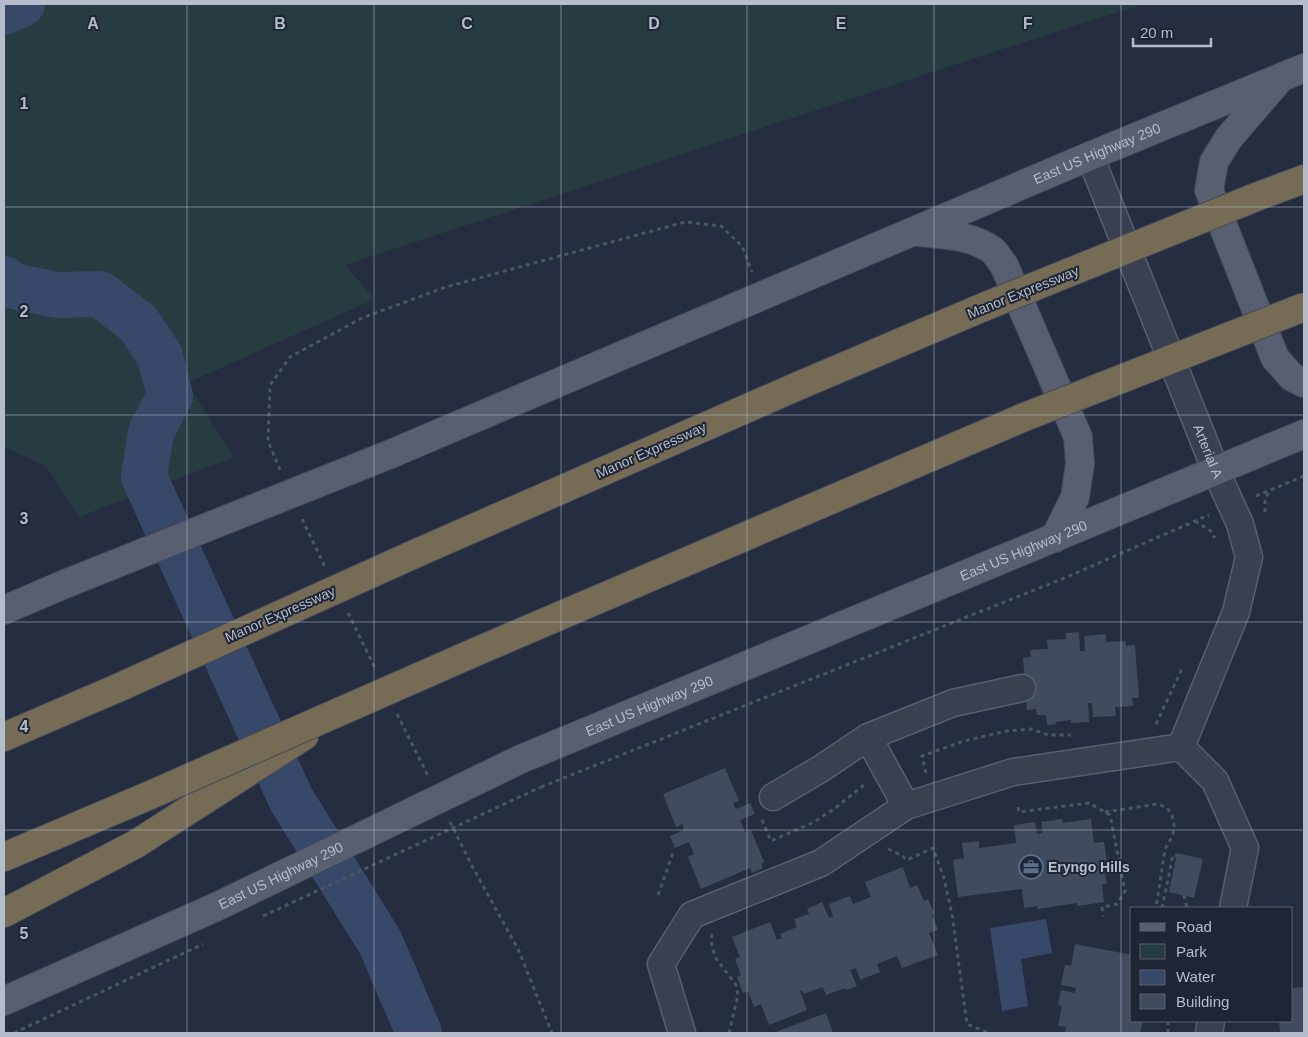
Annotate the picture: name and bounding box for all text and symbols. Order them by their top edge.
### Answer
text: A [87,15,99,32]
text: B [274,15,286,32]
text: C [461,15,473,32]
text: D [648,15,660,32]
text: E [836,15,847,32]
text: F [1023,15,1033,32]
scale bar [1133,15,1210,47]
text: 20 m [1140,24,1173,41]
text: 1 [20,95,29,112]
street label: East US Highway 290 [1031,120,1163,187]
street label: Manor Expressway [965,262,1081,322]
text: 2 [20,303,29,320]
street label: Manor Expressway [593,418,709,482]
street label: Arterial A [1190,422,1227,481]
text: 3 [20,510,29,527]
street label: East US Highway 290 [957,517,1090,584]
street label: Manor Expressway [222,582,338,646]
street label: East US Highway 290 [583,672,716,739]
text: 4 [20,718,29,735]
street label: East US Highway 290 [216,839,346,913]
office icon: Eryngo Hills [1018,854,1044,880]
place label: Eryngo Hills [1048,859,1130,875]
legend [1130,907,1293,1022]
text: Road [1176,918,1212,935]
text: 5 [20,925,29,942]
text: Park [1176,943,1207,960]
text: Water [1176,968,1215,985]
text: Building [1176,993,1229,1010]

